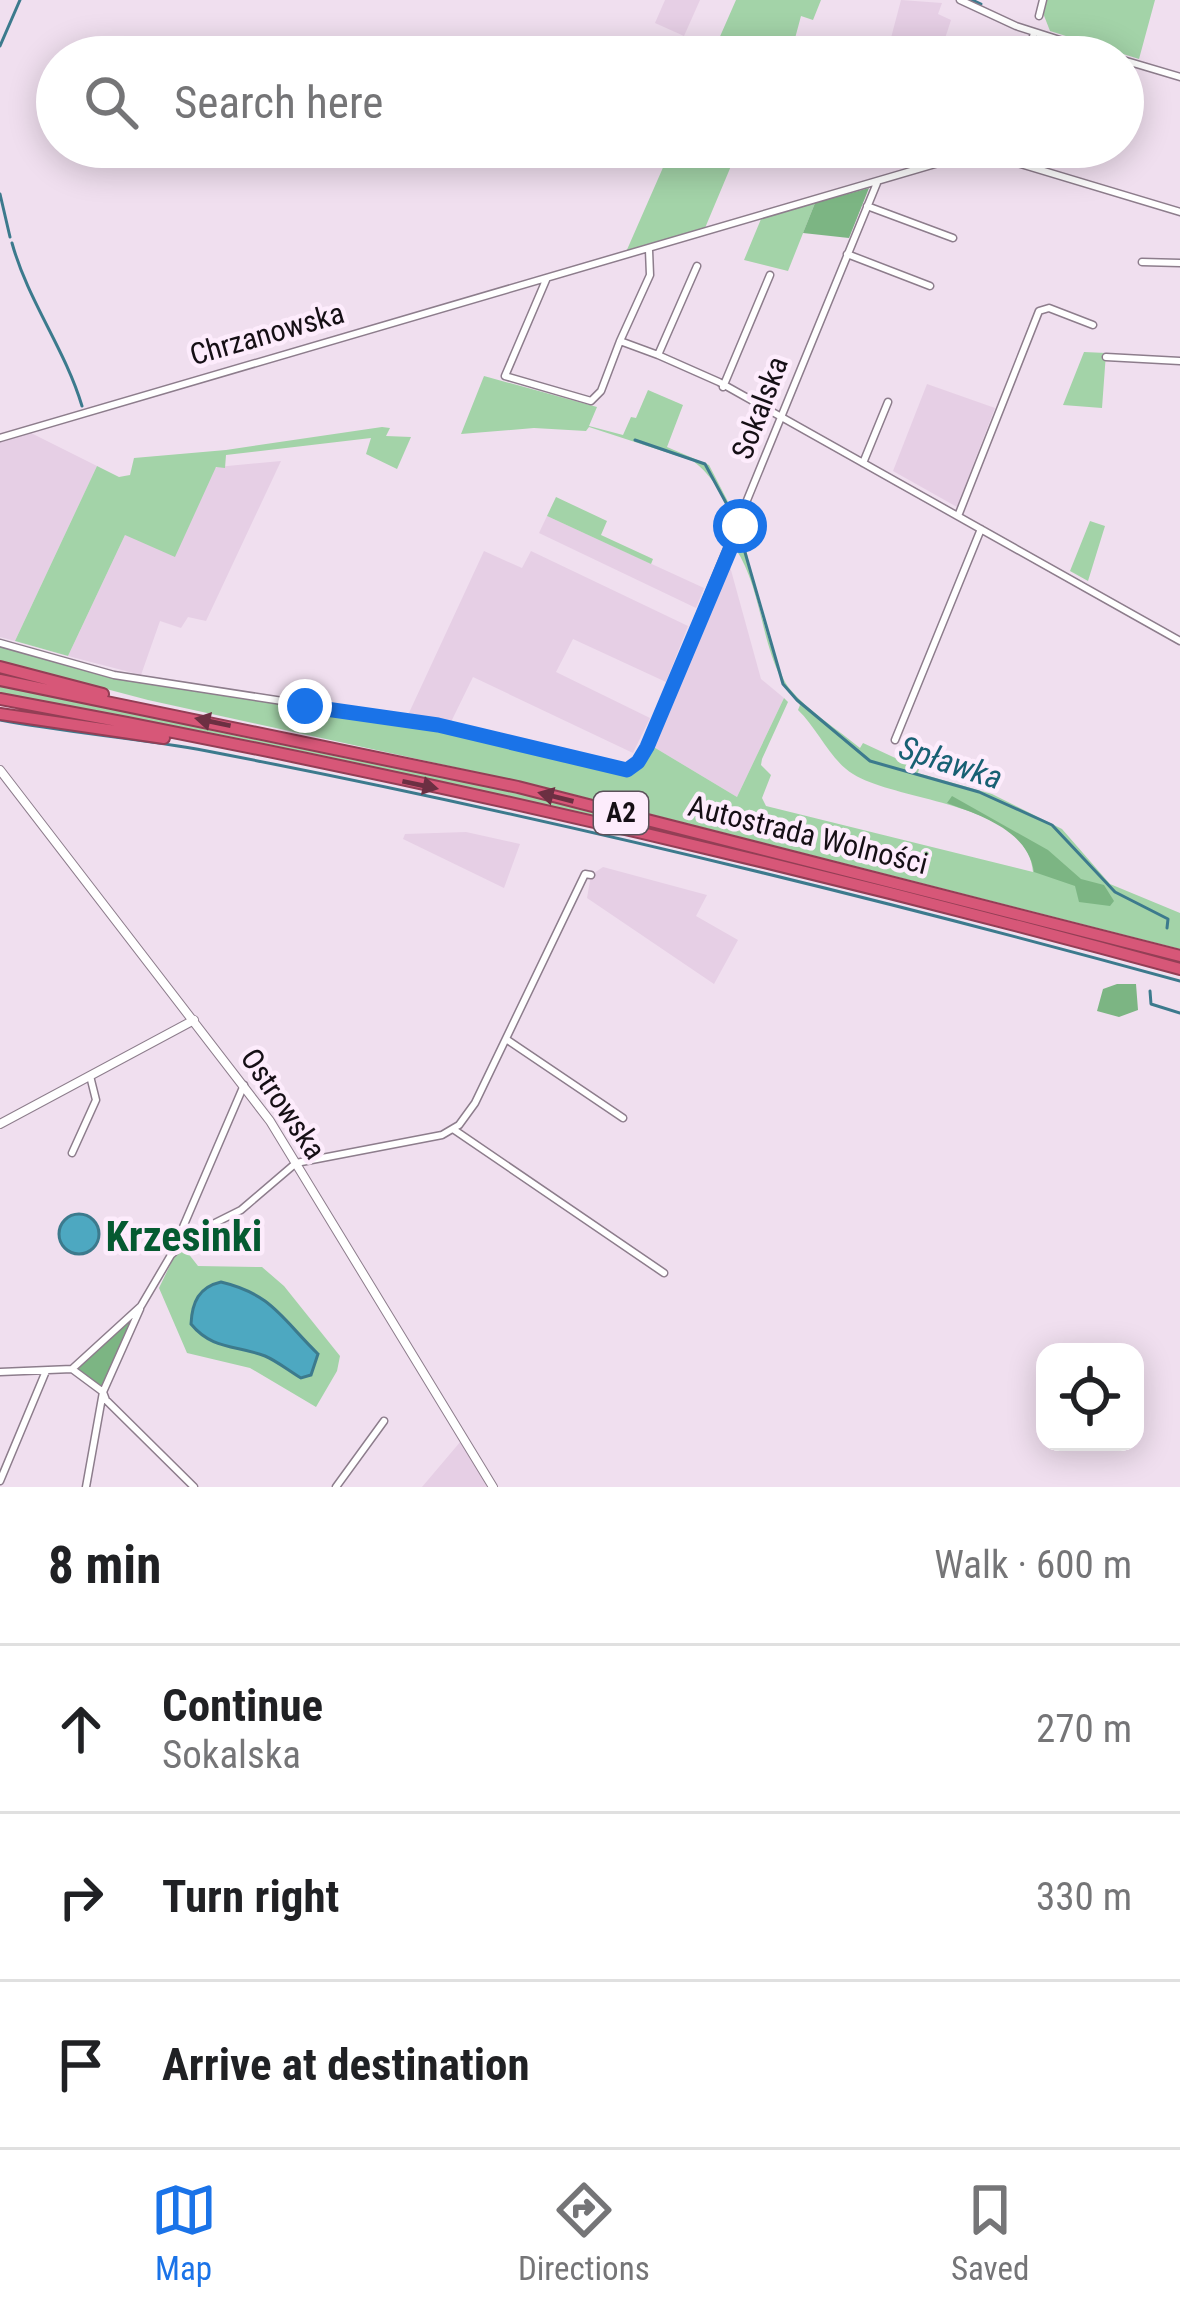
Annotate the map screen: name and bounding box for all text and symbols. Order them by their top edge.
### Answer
search box [36,36,1144,168]
icon: search [78,69,144,135]
text: Search here [174,76,383,129]
street label: Chrzanowska [186,295,348,372]
street label: Sokalska [724,352,795,464]
route start [713,499,767,553]
route end [278,679,332,733]
one-way arrow [194,712,231,731]
water label: Spławka [894,728,1007,797]
one-way arrow [401,776,439,795]
one-way arrow [537,787,574,806]
street label: Autostrada Wolności [685,788,931,881]
road number: A2 [594,792,648,834]
street label: Ostrowska [234,1042,333,1166]
district label: Krzesinki [106,1212,262,1261]
map controls [1036,1343,1144,1451]
button: locate [1036,1343,1144,1451]
text: 8 min [48,1536,161,1595]
text: Walk · 600 m [934,1542,1132,1588]
text: Continue [162,1679,323,1732]
icon: ahead [48,1696,114,1762]
text: 270 m [1036,1706,1132,1752]
text: Sokalska [162,1732,301,1778]
icon: right [48,1864,114,1930]
text: Turn right [162,1870,339,1923]
text: 330 m [1036,1874,1132,1920]
icon: arrive [48,2032,114,2098]
text: Arrive at destination [162,2038,530,2091]
tab: Map [151,2177,217,2288]
tab: Directions [518,2177,650,2288]
tab: Saved [951,2177,1029,2288]

